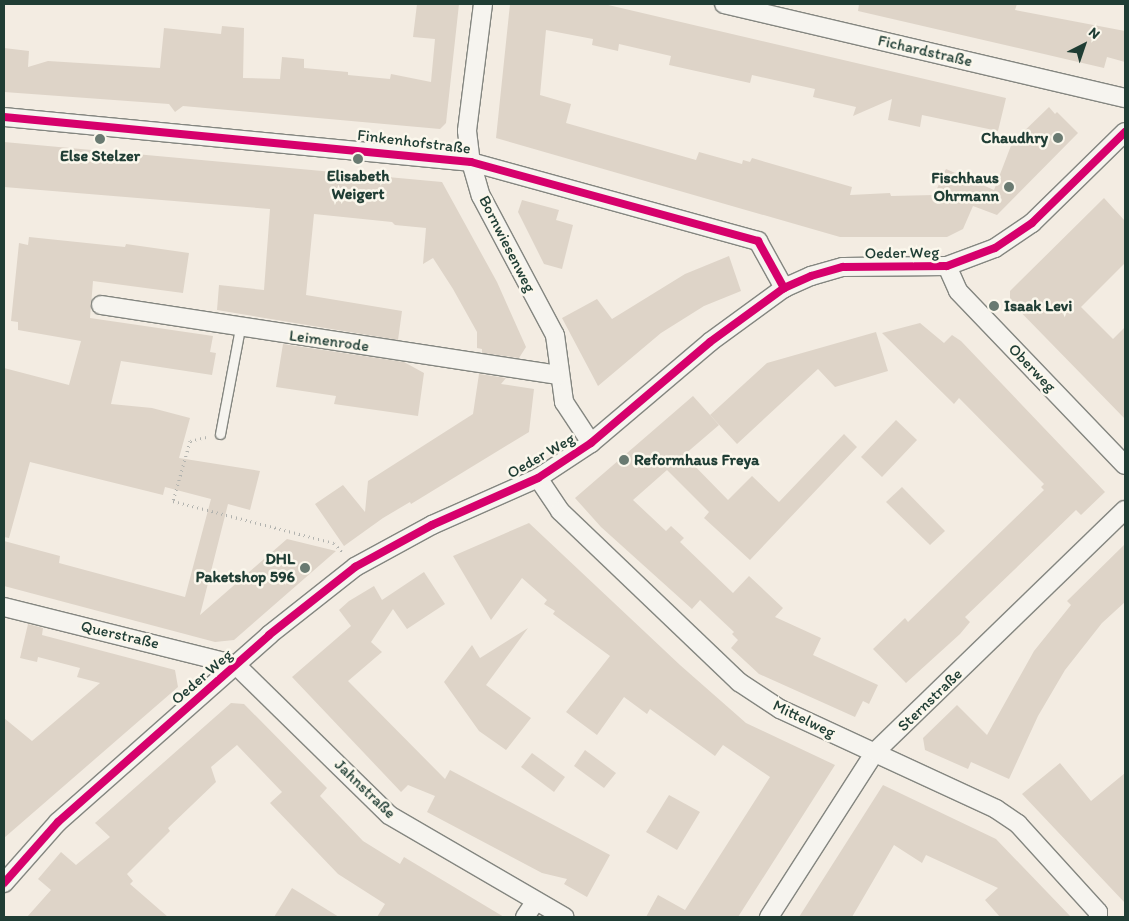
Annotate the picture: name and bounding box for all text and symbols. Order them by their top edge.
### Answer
north arrow [1059,20,1109,70]
text: N [1085,24,1103,43]
street label: Fichardstraße [876,31,974,71]
street label: Finkenhofstraße [356,126,472,158]
place label: Chaudhry [981,128,1048,148]
marker: Chaudhry [1052,132,1064,144]
marker: Else Stelzer [94,133,106,145]
place label: Else Stelzer [60,146,140,166]
marker: Elisabeth Weigert [352,153,364,165]
place label: Elisabeth Weigert [327,166,389,204]
place label: Fischhaus Ohrmann [931,168,999,206]
marker: Fischhaus Ohrmann [1003,181,1015,193]
street label: Bornwiesenweg [474,192,540,296]
street label: Oeder Weg [865,243,939,263]
place label: Isaak Levi [1004,296,1072,316]
marker: Isaak Levi [988,300,1000,312]
street label: Leimenrode [288,326,370,356]
street label: Oberweg [1004,340,1060,396]
street label: Oeder Weg [504,429,578,483]
place label: Reformhaus Freya [634,450,759,470]
marker: Reformhaus Freya [618,454,630,466]
place label: DHL Paketshop 596 [196,549,295,587]
marker: DHL Paketshop 596 [299,562,311,574]
street label: Querstraße [79,617,161,653]
street label: Oeder Weg [168,645,236,709]
street label: Sternstraße [894,664,966,736]
street label: Mittelweg [770,696,838,742]
street label: Jahnstraße [330,755,400,823]

